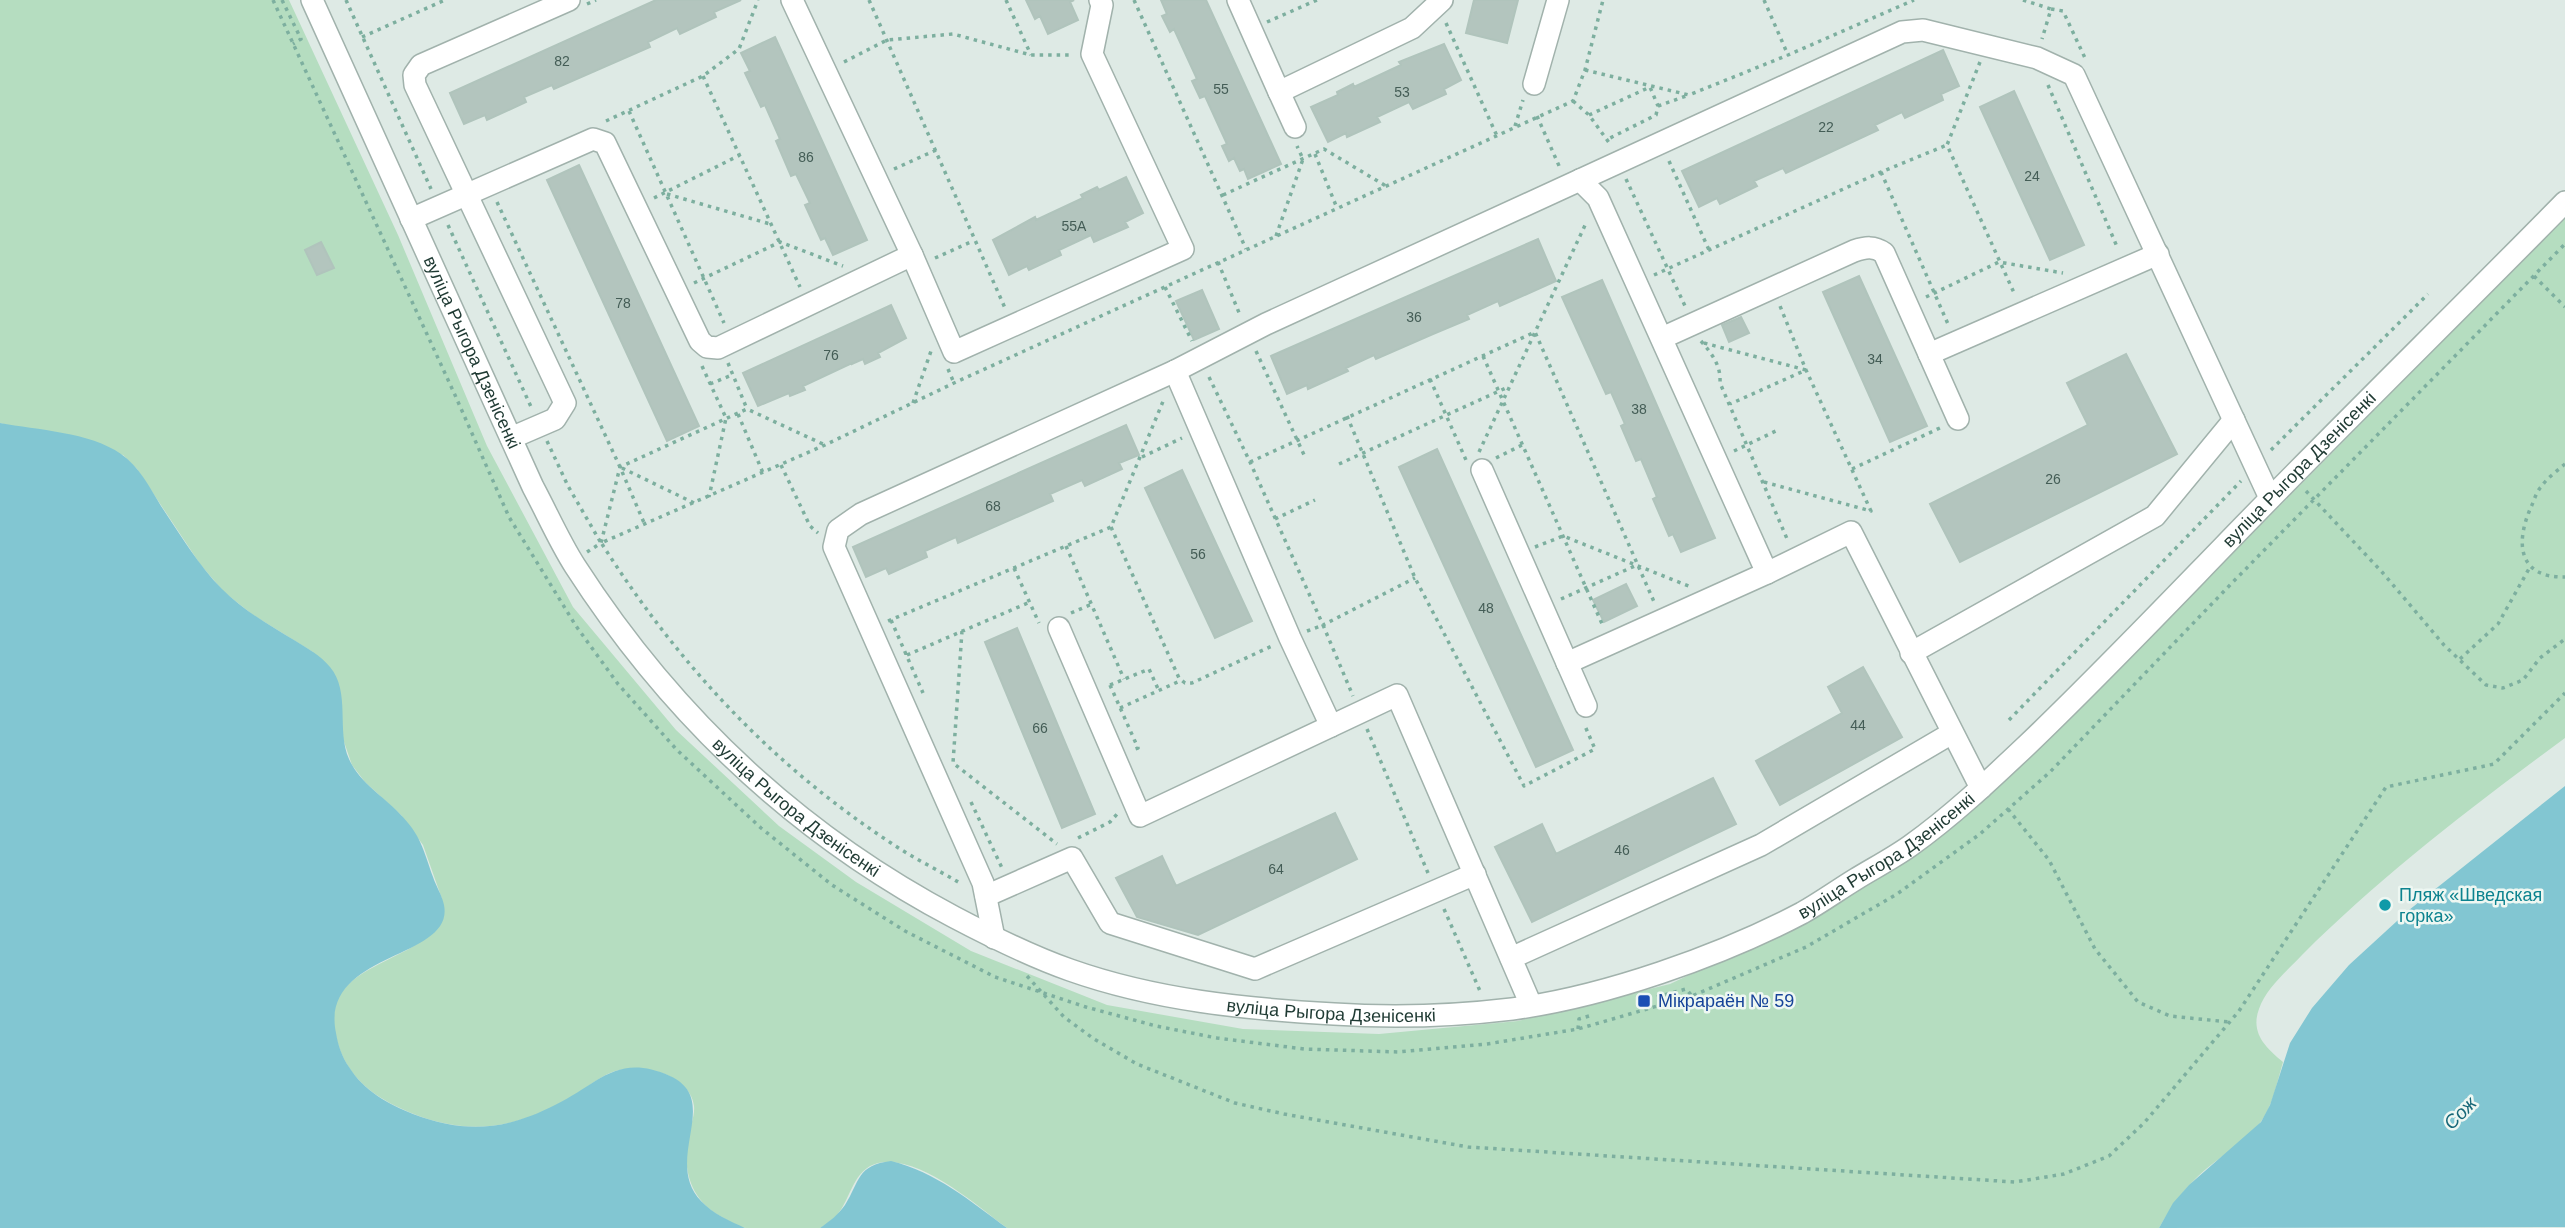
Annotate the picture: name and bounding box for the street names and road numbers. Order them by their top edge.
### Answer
street label: вуліца Рыгора Дзенісенкі [420,253,524,452]
street label: вуліца Рыгора Дзенісенкі [2219,388,2380,551]
street label: вуліца Рыгора Дзенісенкі [709,734,884,881]
street label: вуліца Рыгора Дзенісенкі [1795,788,1979,923]
street label: вуліца Рыгора Дзенісенкі [1226,995,1436,1026]

